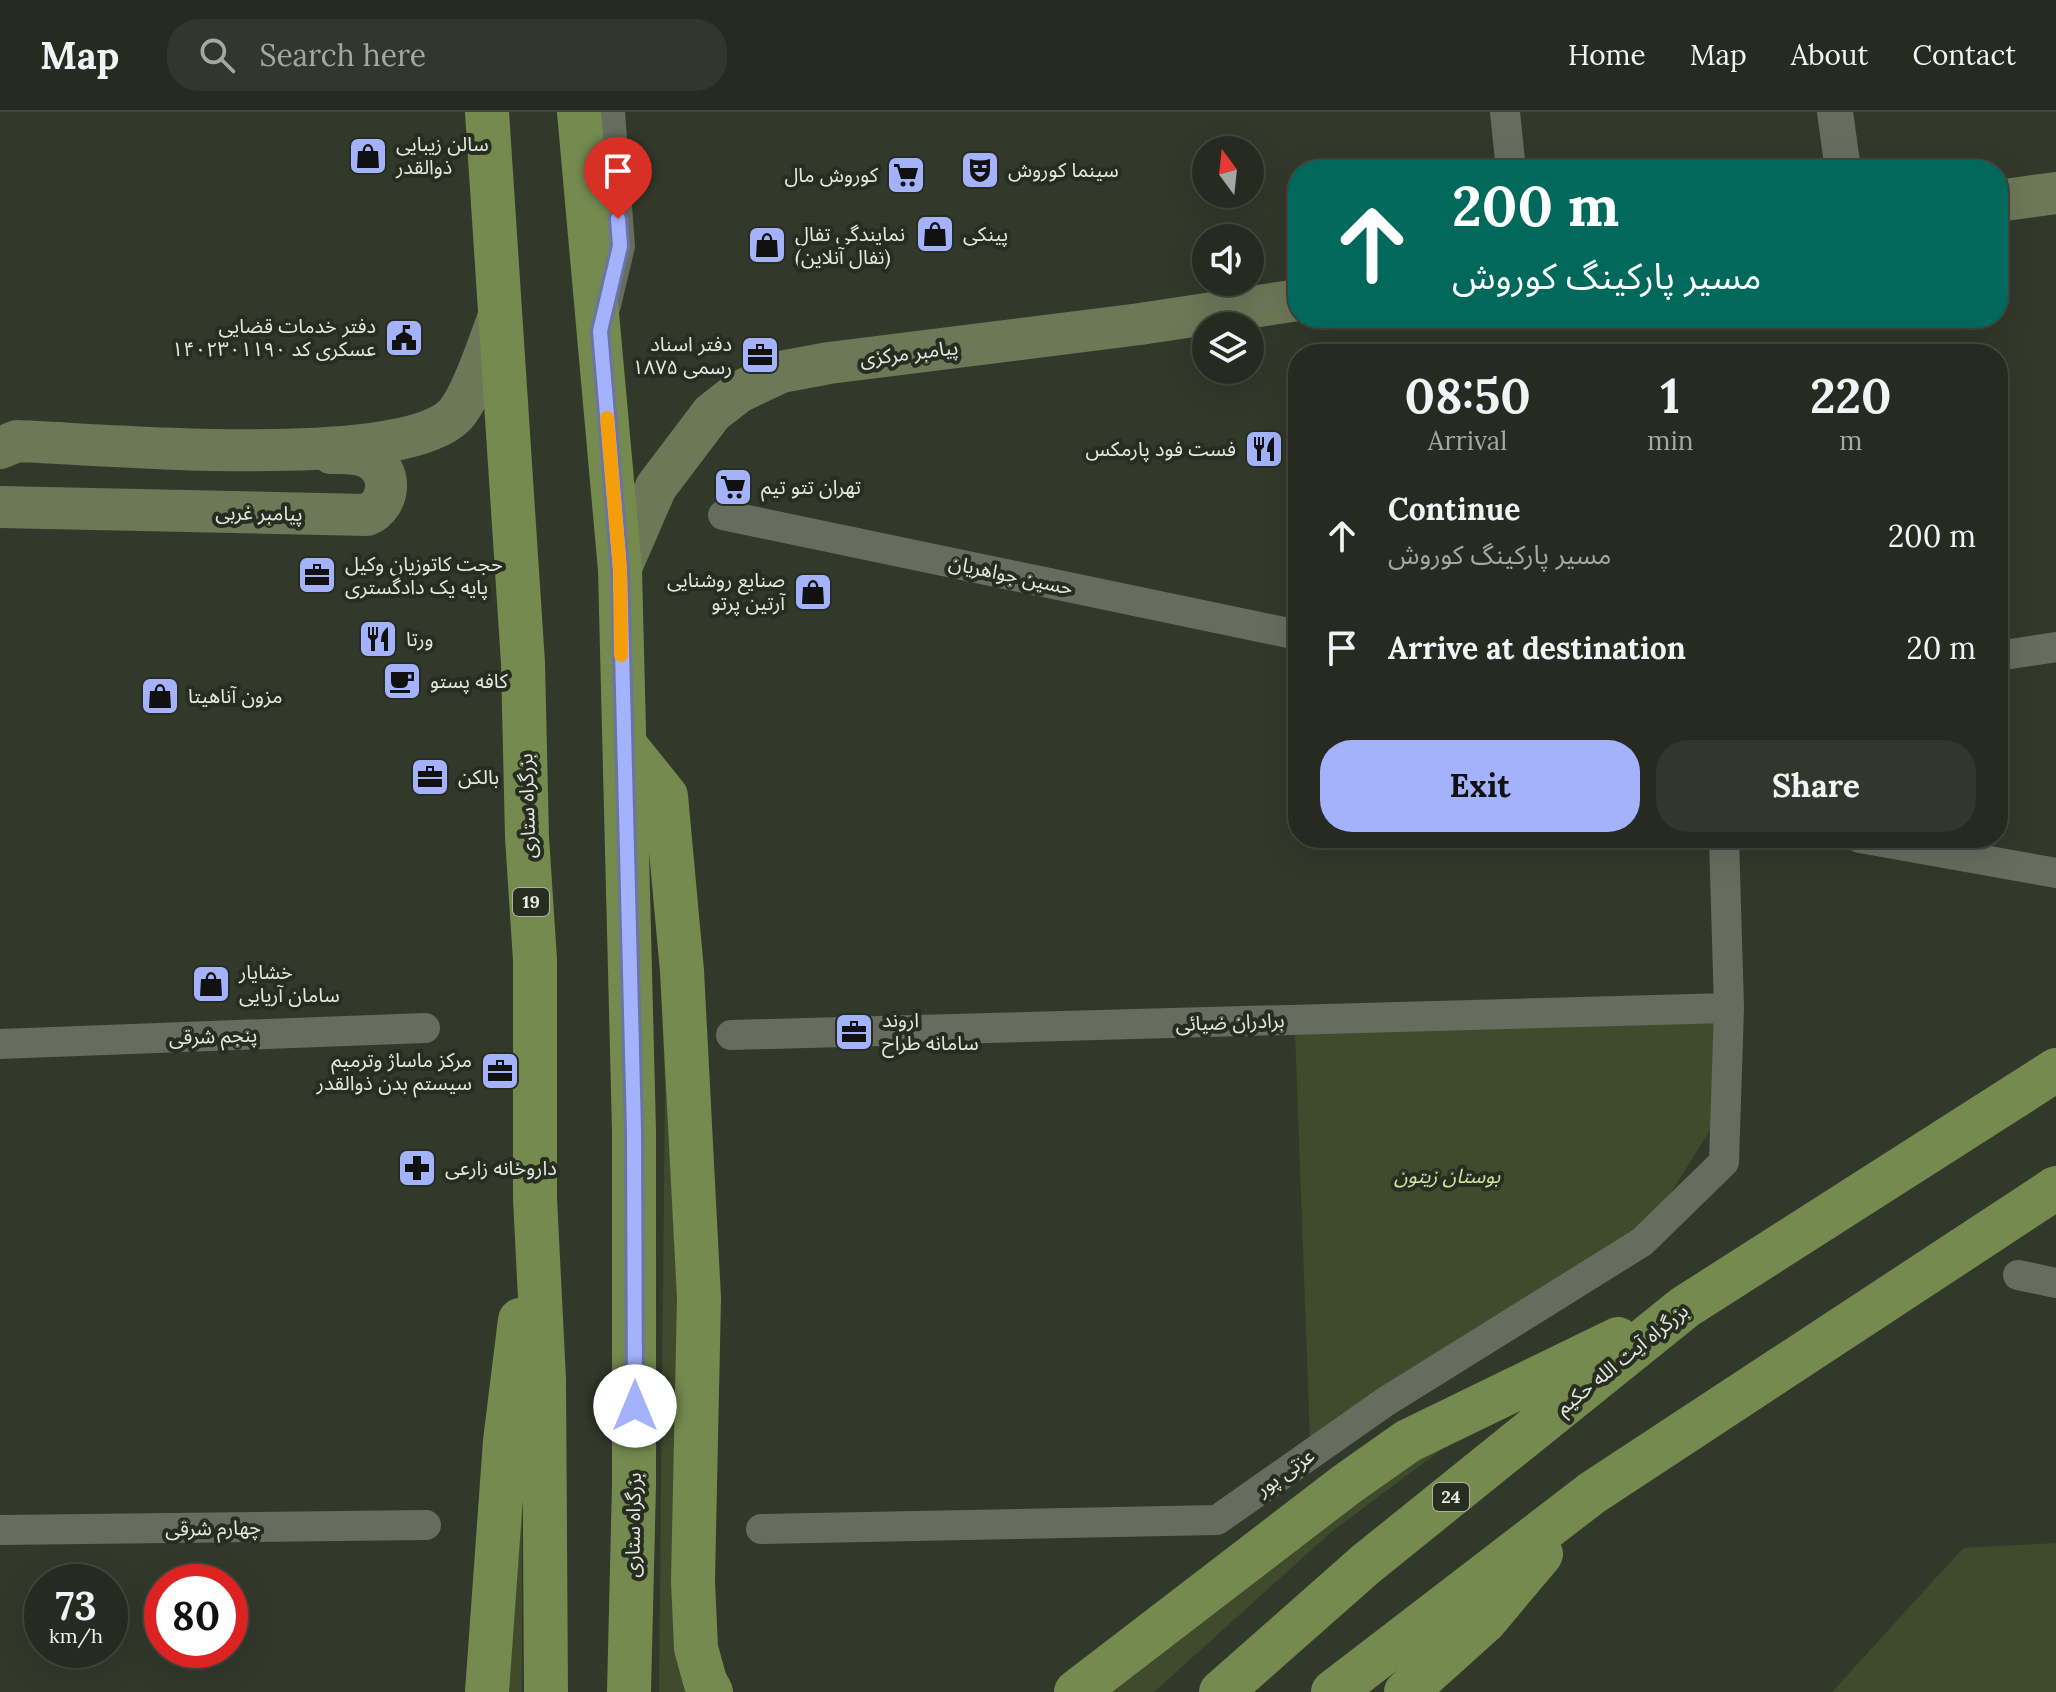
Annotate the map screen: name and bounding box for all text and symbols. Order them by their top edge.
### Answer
search box [167,19,727,91]
text: Map [40,31,119,79]
icon: search [195,33,239,77]
text: Search here [259,36,426,74]
text: Home [1568,37,1646,73]
text: Map [1690,37,1747,73]
text: About [1791,37,1868,73]
text: Contact [1912,37,2016,73]
place label: سالن زیبایی ذوالقدر [395,131,489,179]
shop icon: سالن زیبایی ذوالقدر [347,135,389,177]
north arrow [1192,136,1264,208]
map controls [1192,136,1264,384]
pin [584,137,652,219]
icon: arrive [596,149,640,193]
theatre icon: سینما کوروش [959,149,1001,191]
supermarket icon: کوروش مال [885,154,927,196]
place label: سینما کوروش [1008,157,1119,182]
place label: کوروش مال [784,162,879,187]
text: 200 m [1452,170,1619,241]
icon: ahead [1320,192,1424,296]
shop icon: پینکی [914,213,956,255]
place label: نمایندگی تفال (تفال آنلاین) [795,221,905,270]
place label: پینکی [963,221,1008,247]
shop icon: نمایندگی تفال (تفال آنلاین) [746,224,788,266]
button: sound [1192,224,1264,296]
text: مسیر پارکینگ کوروش [1452,253,1762,299]
button: layers [1192,312,1264,384]
place label: دفتر خدمات قضایی عسکری کد ۱۴۰۲۳۰۱۱۹۰ [172,313,376,361]
public building icon: دفتر خدمات قضایی عسکری کد ۱۴۰۲۳۰۱۱۹۰ [383,317,425,359]
place label: دفتر اسناد رسمی ۱۸۷۵ [632,331,732,379]
office icon: دفتر اسناد رسمی ۱۸۷۵ [739,334,781,376]
street label: پیامبر مرکزی [858,334,960,372]
text: 08:50 [1404,365,1531,426]
text: 1 [1661,365,1680,426]
text: 220 [1810,365,1892,426]
text: Arrival [1428,424,1507,457]
text: min [1647,424,1694,457]
text: m [1839,424,1862,457]
restaurant icon: فست فود پارمکس [1243,428,1285,470]
place label: فست فود پارمکس [1085,436,1236,462]
supermarket icon: تهران تتو تیم [712,466,754,508]
place label: تهران تتو تیم [761,474,861,502]
text: Continue [1388,490,1520,528]
street label: پیامبر غربی [215,499,303,527]
icon: ahead [1320,514,1364,558]
text: 200 m [1888,517,1976,555]
text: مسیر پارکینگ کوروش [1388,538,1612,571]
street label: حسین جواهریان [947,549,1076,600]
place label: حجت کاتوزیان وکیل پایه یک دادگستری [345,551,503,600]
office icon: حجت کاتوزیان وکیل پایه یک دادگستری [296,554,338,596]
place label: صنایع روشنایی آرتین پرتو [667,567,786,616]
shop icon: صنایع روشنایی آرتین پرتو [792,571,834,613]
restaurant icon: ورتا [357,618,399,660]
place label: ورتا [406,626,433,651]
icon: arrive [1320,626,1364,670]
text: Arrive at destination [1388,629,1686,667]
text: 20 m [1907,629,1976,667]
cafe icon: کافه پستو [381,660,423,702]
place label: کافه پستو [430,668,509,694]
shop icon: مزون آناهیتا [139,675,181,717]
place label: مزون آناهیتا [188,683,282,708]
button: Exit [1320,740,1640,832]
button: Share [1656,740,1976,832]
street label: بزرگراه ستاری [512,753,541,859]
office icon: بالکن [409,756,451,798]
place label: بالکن [458,764,499,789]
road number: 19 [513,888,549,916]
place label: خشایار سامان آریایی [238,959,340,1007]
shop icon: خشایار سامان آریایی [190,963,232,1005]
place label: اروند سامانه طراح [882,1007,979,1058]
street label: برادران ضیائی [1175,1007,1285,1036]
office icon: اروند سامانه طراح [833,1011,875,1053]
street label: پنجم شرقی [168,1021,258,1053]
place label: مرکز ماساژ وترمیم سیستم بدن ذوالقدر [316,1047,472,1098]
office icon: مرکز ماساژ وترمیم سیستم بدن ذوالقدر [479,1050,521,1092]
pharmacy icon: داروخانه زارعی [396,1147,438,1189]
place label: داروخانه زارعی [445,1155,557,1180]
park label: بوستان زیتون [1394,1163,1501,1188]
street label: بزرگراه آیت الله حکیم [1550,1298,1695,1422]
position arrow [593,1364,677,1448]
street label: عزتی پور [1250,1442,1320,1502]
street label: بزرگراه ستاری [619,1472,646,1578]
road number: 24 [1433,1483,1469,1511]
street label: چهارم شرقی [165,1514,261,1544]
speed limit sign: 80 [144,1564,248,1668]
text: 73 [55,1580,97,1631]
text: km/h [49,1623,103,1648]

